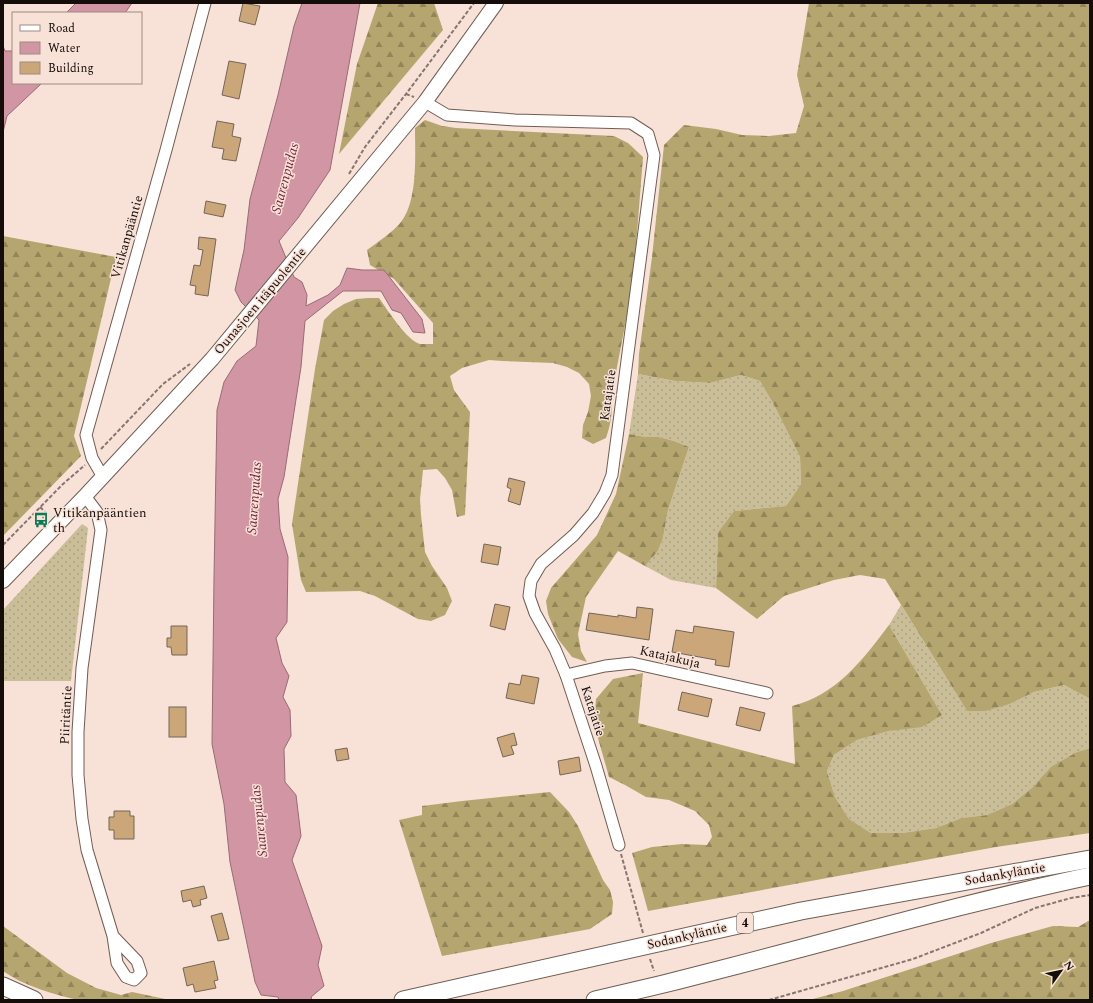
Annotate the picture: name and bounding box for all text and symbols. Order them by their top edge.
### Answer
legend [12,12,142,84]
text: Road [48,19,75,38]
text: Water [48,39,80,58]
text: Building [48,59,94,78]
water label: Saarenpudas [265,140,305,216]
street label: Vitikanpääntie [106,193,148,281]
street label: Ounasjoen itäpuolentie [209,243,311,359]
street label: Katajatie [594,368,622,422]
water label: Saarenpudas [241,461,267,535]
place label: Vitikanpääntien th [53,503,147,538]
bus stop icon: Vitikanpääntien th [32,511,50,529]
street label: Katajakuja [638,640,703,674]
street label: Katajatie [575,683,611,739]
street label: Piiritäntie [54,685,78,745]
water label: Saarenpudas [245,784,273,858]
street label: Sodankyläntie [963,857,1047,891]
road number: 4 [737,913,753,933]
street label: Sodankyläntie [645,917,729,955]
north arrow [1041,951,1081,991]
text: N [1059,957,1079,974]

